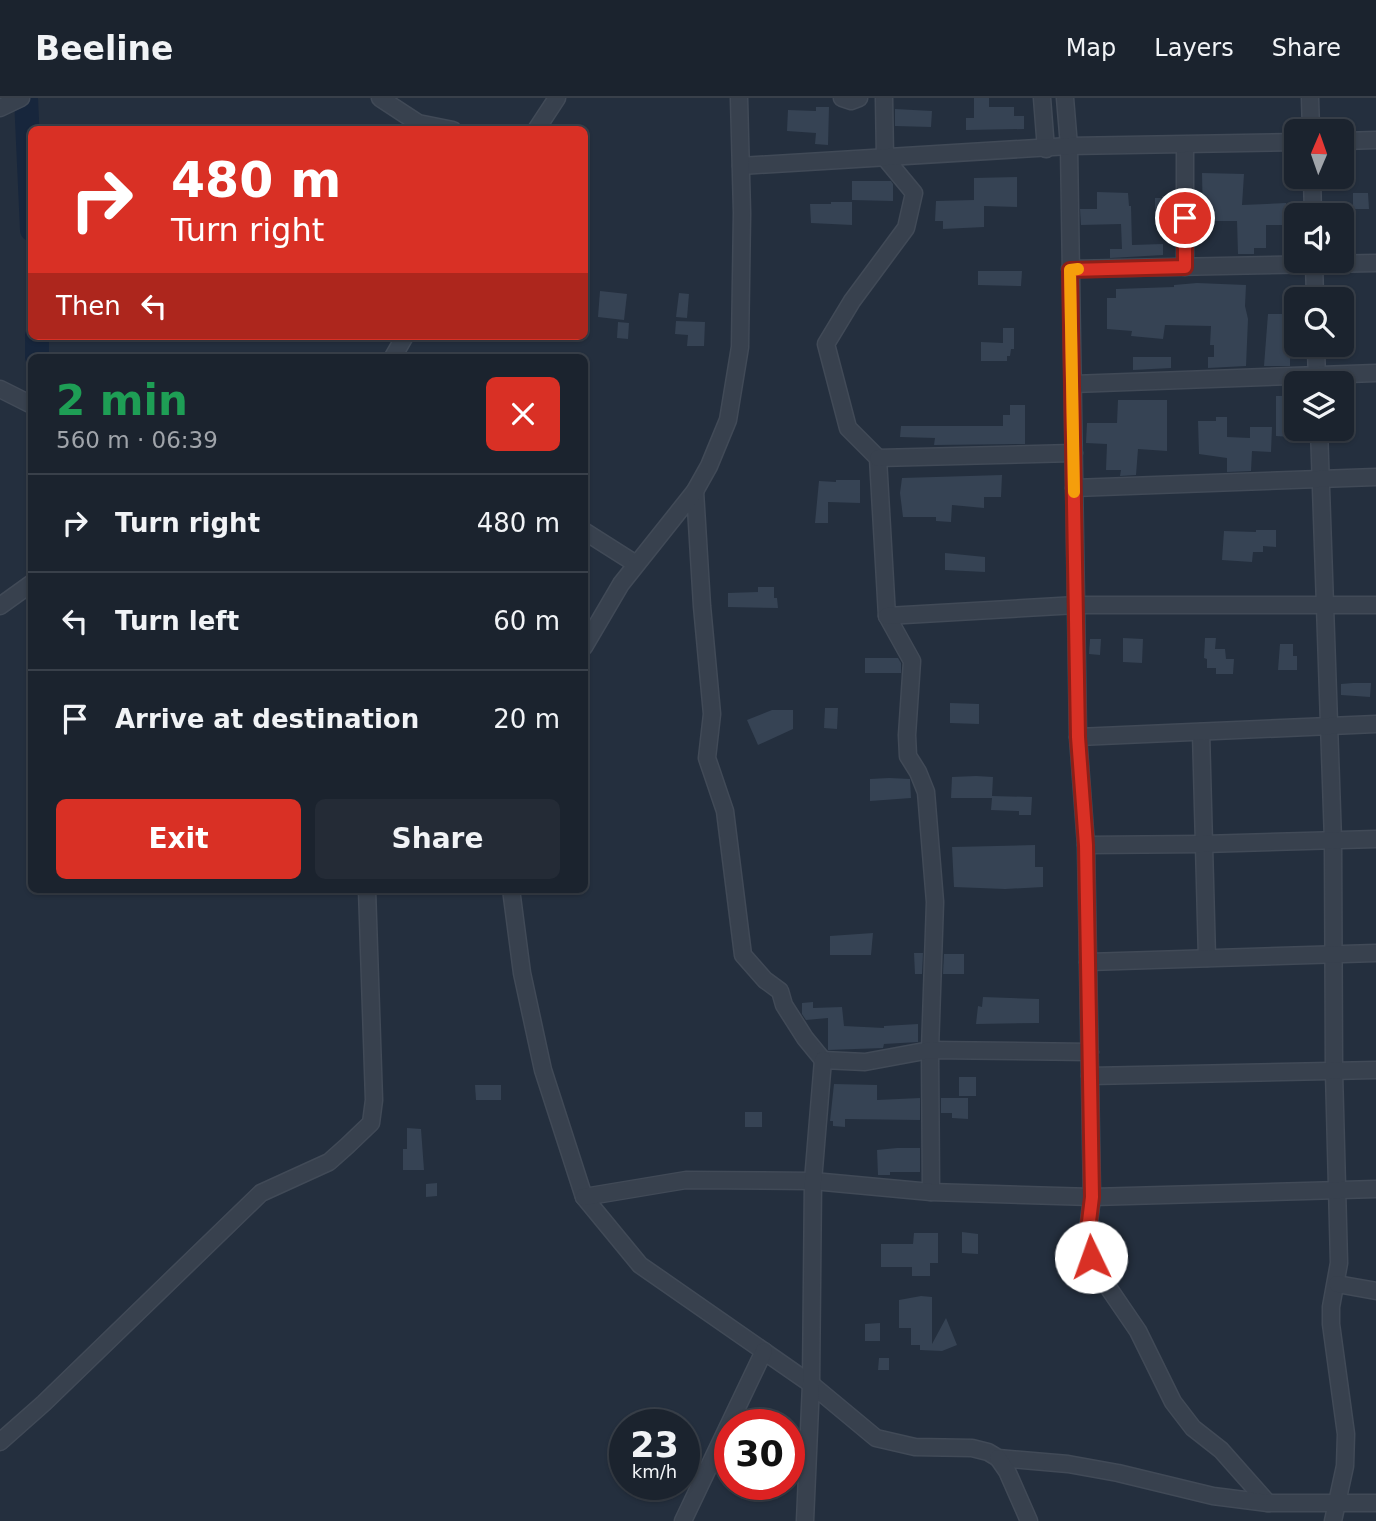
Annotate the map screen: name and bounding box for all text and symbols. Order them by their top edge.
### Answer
text: Beeline [35,29,173,68]
text: Map [1066,34,1116,62]
text: Layers [1154,34,1234,62]
text: Share [1272,34,1341,62]
north arrow [1284,119,1354,189]
map controls [1284,119,1354,441]
text: 480 m [171,152,341,209]
icon: right [56,154,147,245]
pin [1155,188,1215,248]
icon: arrive [1166,199,1204,237]
button: sound [1284,203,1354,273]
text: Turn right [171,211,324,249]
icon: left [135,287,173,325]
button: search [1284,287,1354,357]
text: Then [56,291,121,321]
button: layers [1284,371,1354,441]
text: 2 min [56,376,188,425]
button: close [486,377,560,451]
text: 560 m · 06:39 [56,427,218,453]
icon: right [56,504,94,542]
text: Turn right [115,508,260,538]
text: 480 m [477,508,560,538]
icon: left [56,602,94,640]
text: Turn left [115,606,239,636]
text: 60 m [493,606,560,636]
icon: arrive [56,700,94,738]
text: Arrive at destination [115,704,419,734]
text: 20 m [493,704,560,734]
button: Exit [56,799,301,879]
button: Share [315,799,560,879]
position arrow [1054,1220,1128,1294]
speed limit sign: 30 [714,1409,805,1500]
text: 23 [630,1425,679,1465]
text: km/h [632,1461,677,1482]

